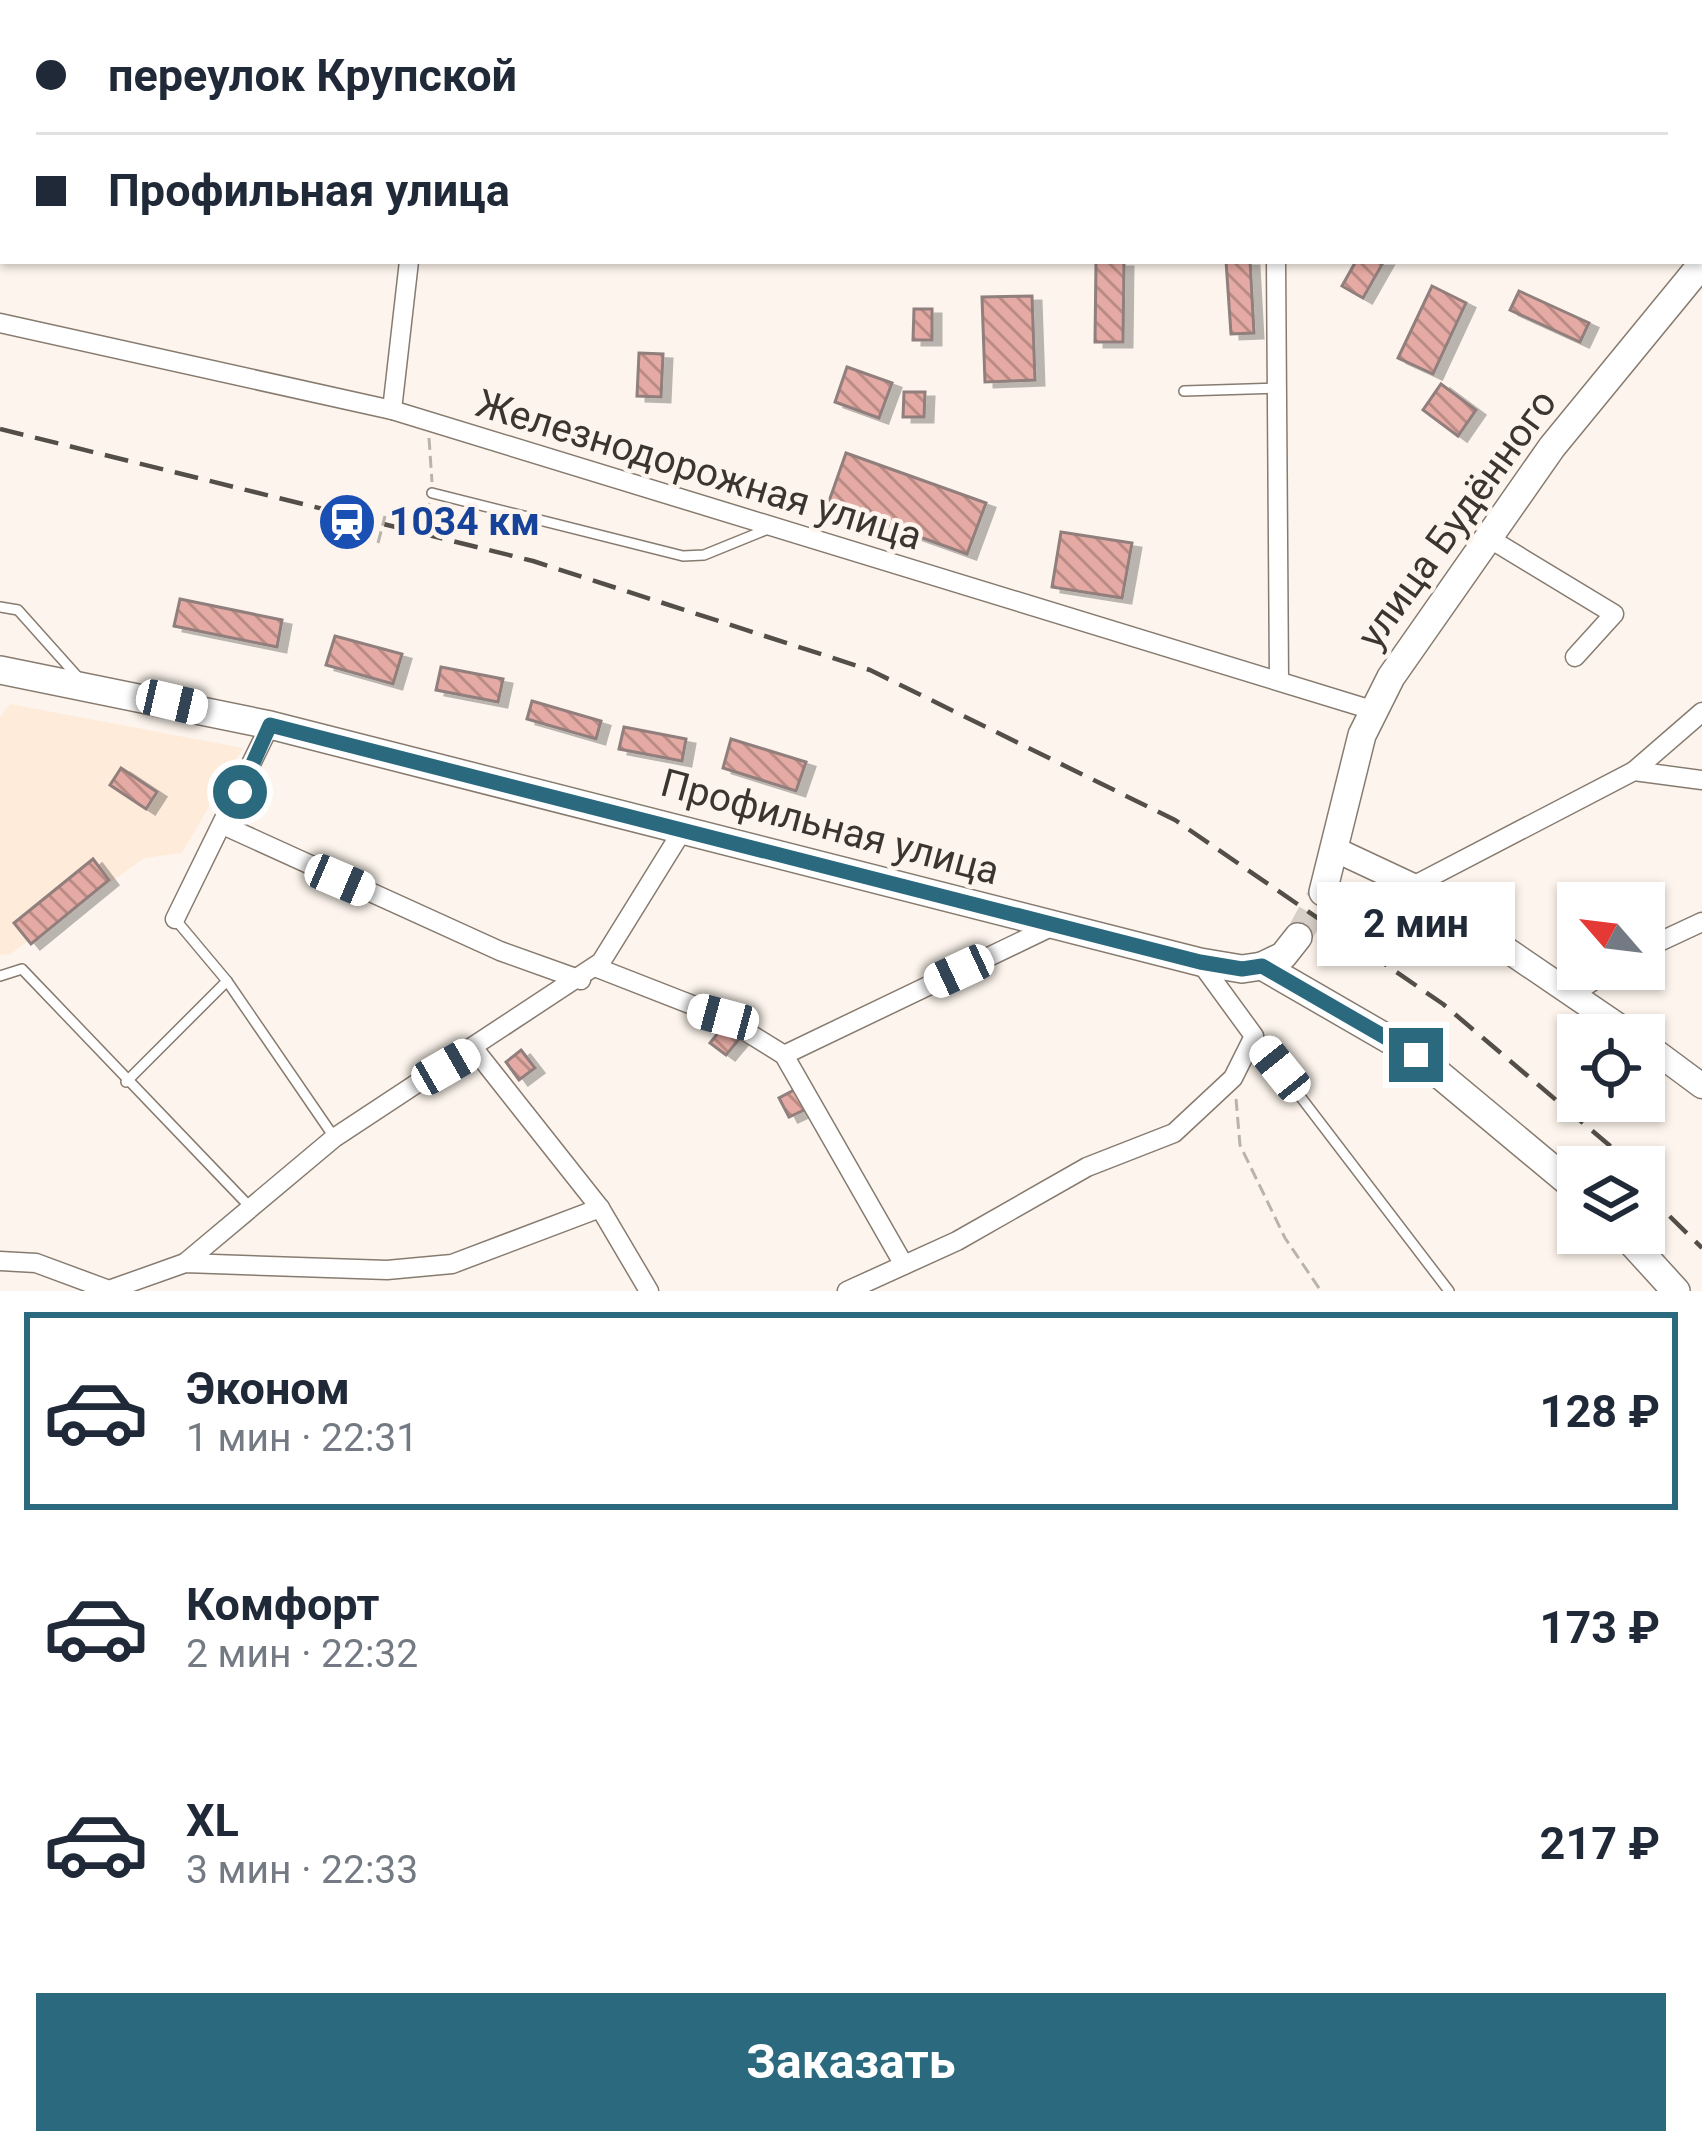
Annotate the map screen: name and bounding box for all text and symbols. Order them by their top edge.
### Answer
text: переулок Крупской [108,49,517,102]
text: Профильная улица [108,164,510,217]
street label: Железнодорожная улица [471,380,927,560]
street label: улица Будённого [1348,381,1566,657]
station icon: 1034 км [316,491,378,553]
place label: 1034 км [389,499,540,545]
car [133,676,211,728]
street label: Профильная улица [656,760,1004,894]
route start [213,765,267,819]
car [300,849,380,911]
callout: 2 мин [1317,881,1515,965]
north arrow [1557,882,1665,990]
map controls [1557,882,1665,1254]
text: 2 мин [1363,901,1469,947]
car [919,939,999,1003]
car [684,990,762,1044]
button: locate [1557,1014,1665,1122]
route end [1389,1028,1443,1082]
car [1243,1030,1317,1108]
car [406,1033,486,1101]
button: layers [1557,1146,1665,1254]
icon: car [42,1357,150,1465]
text: Эконом [186,1362,350,1415]
text: 128 ₽ [1540,1385,1660,1438]
text: 1 мин · 22:31 [186,1415,418,1461]
icon: car [42,1573,150,1681]
text: Комфорт [186,1578,379,1631]
text: 173 ₽ [1540,1601,1660,1654]
text: 2 мин · 22:32 [186,1631,418,1677]
icon: car [42,1789,150,1897]
text: XL [186,1794,239,1847]
text: 217 ₽ [1540,1817,1660,1870]
text: 3 мин · 22:33 [186,1847,418,1893]
button: Заказать [36,1993,1666,2131]

